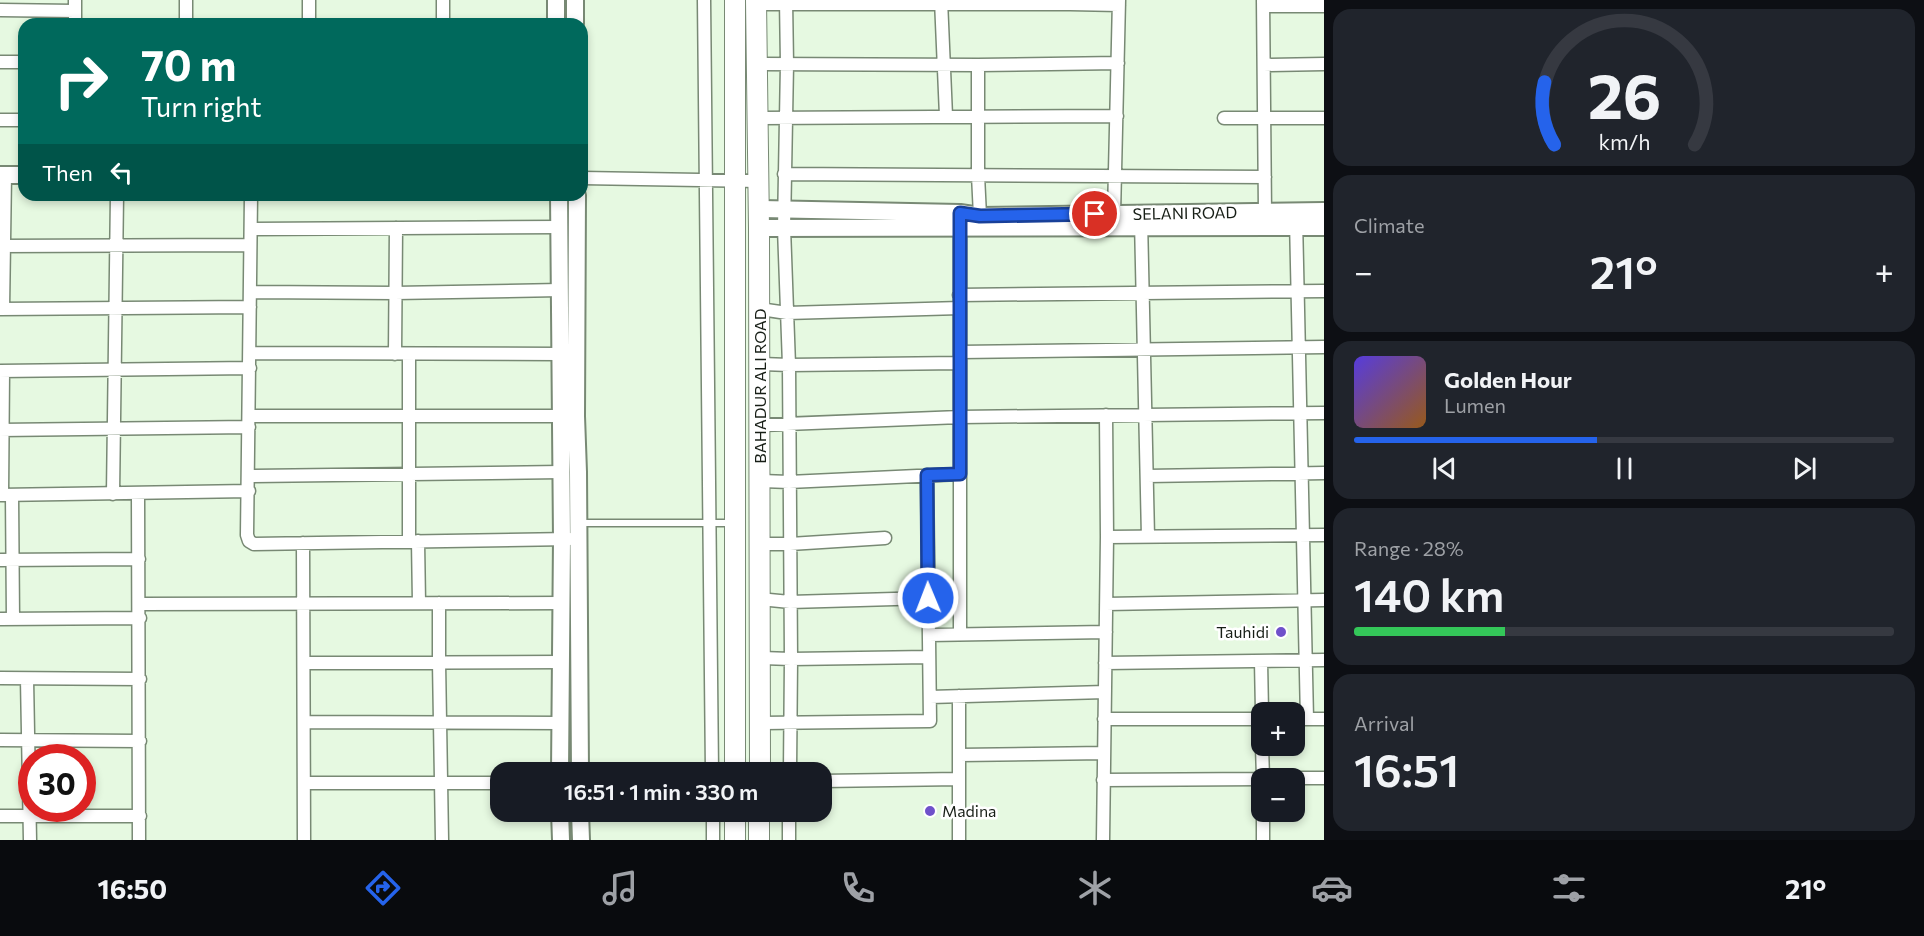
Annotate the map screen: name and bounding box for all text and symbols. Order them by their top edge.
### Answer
text: 70 m [141,38,236,90]
icon: right [42,42,120,120]
text: 26 [1587,56,1661,132]
text: Turn right [141,90,261,123]
text: km/h [1598,128,1650,154]
icon: left [105,156,138,189]
text: Then [42,159,93,186]
pin [1069,188,1120,239]
icon: arrive [1078,197,1111,230]
street label: SELANI ROAD [1133,202,1237,223]
text: Climate [1354,213,1424,237]
text: 21° [1590,243,1658,298]
text: − [1354,250,1373,291]
text: + [1875,250,1894,291]
street label: BAHADUR ALI ROAD [750,308,769,464]
text: Golden Hour [1444,366,1572,393]
text: Lumen [1444,393,1506,417]
icon: previous [1428,452,1461,485]
icon: pause [1608,452,1641,485]
icon: next [1788,452,1821,485]
text: Range · 28% [1354,536,1464,560]
position arrow [896,566,960,630]
text: 140 km [1354,566,1504,621]
place label: Tauhidi [1216,622,1269,641]
marker: Tauhidi [1274,625,1288,639]
map controls [1251,702,1305,822]
button: + [1251,702,1305,756]
text: Arrival [1354,711,1415,735]
text: 16:51 [1354,741,1459,796]
speed limit sign: 30 [18,744,96,822]
button: − [1251,768,1305,822]
text: 16:51 · 1 min · 330 m [564,778,758,805]
place label: Madina [942,801,996,820]
marker: Madina [923,804,937,818]
icon: directions [362,867,404,909]
icon: music [599,867,641,909]
icon: phone [837,867,879,909]
icon: climate [1074,867,1116,909]
icon: car [1311,867,1353,909]
icon: filters [1548,867,1590,909]
text: 16:50 [98,872,167,905]
text: 21° [1785,872,1826,905]

